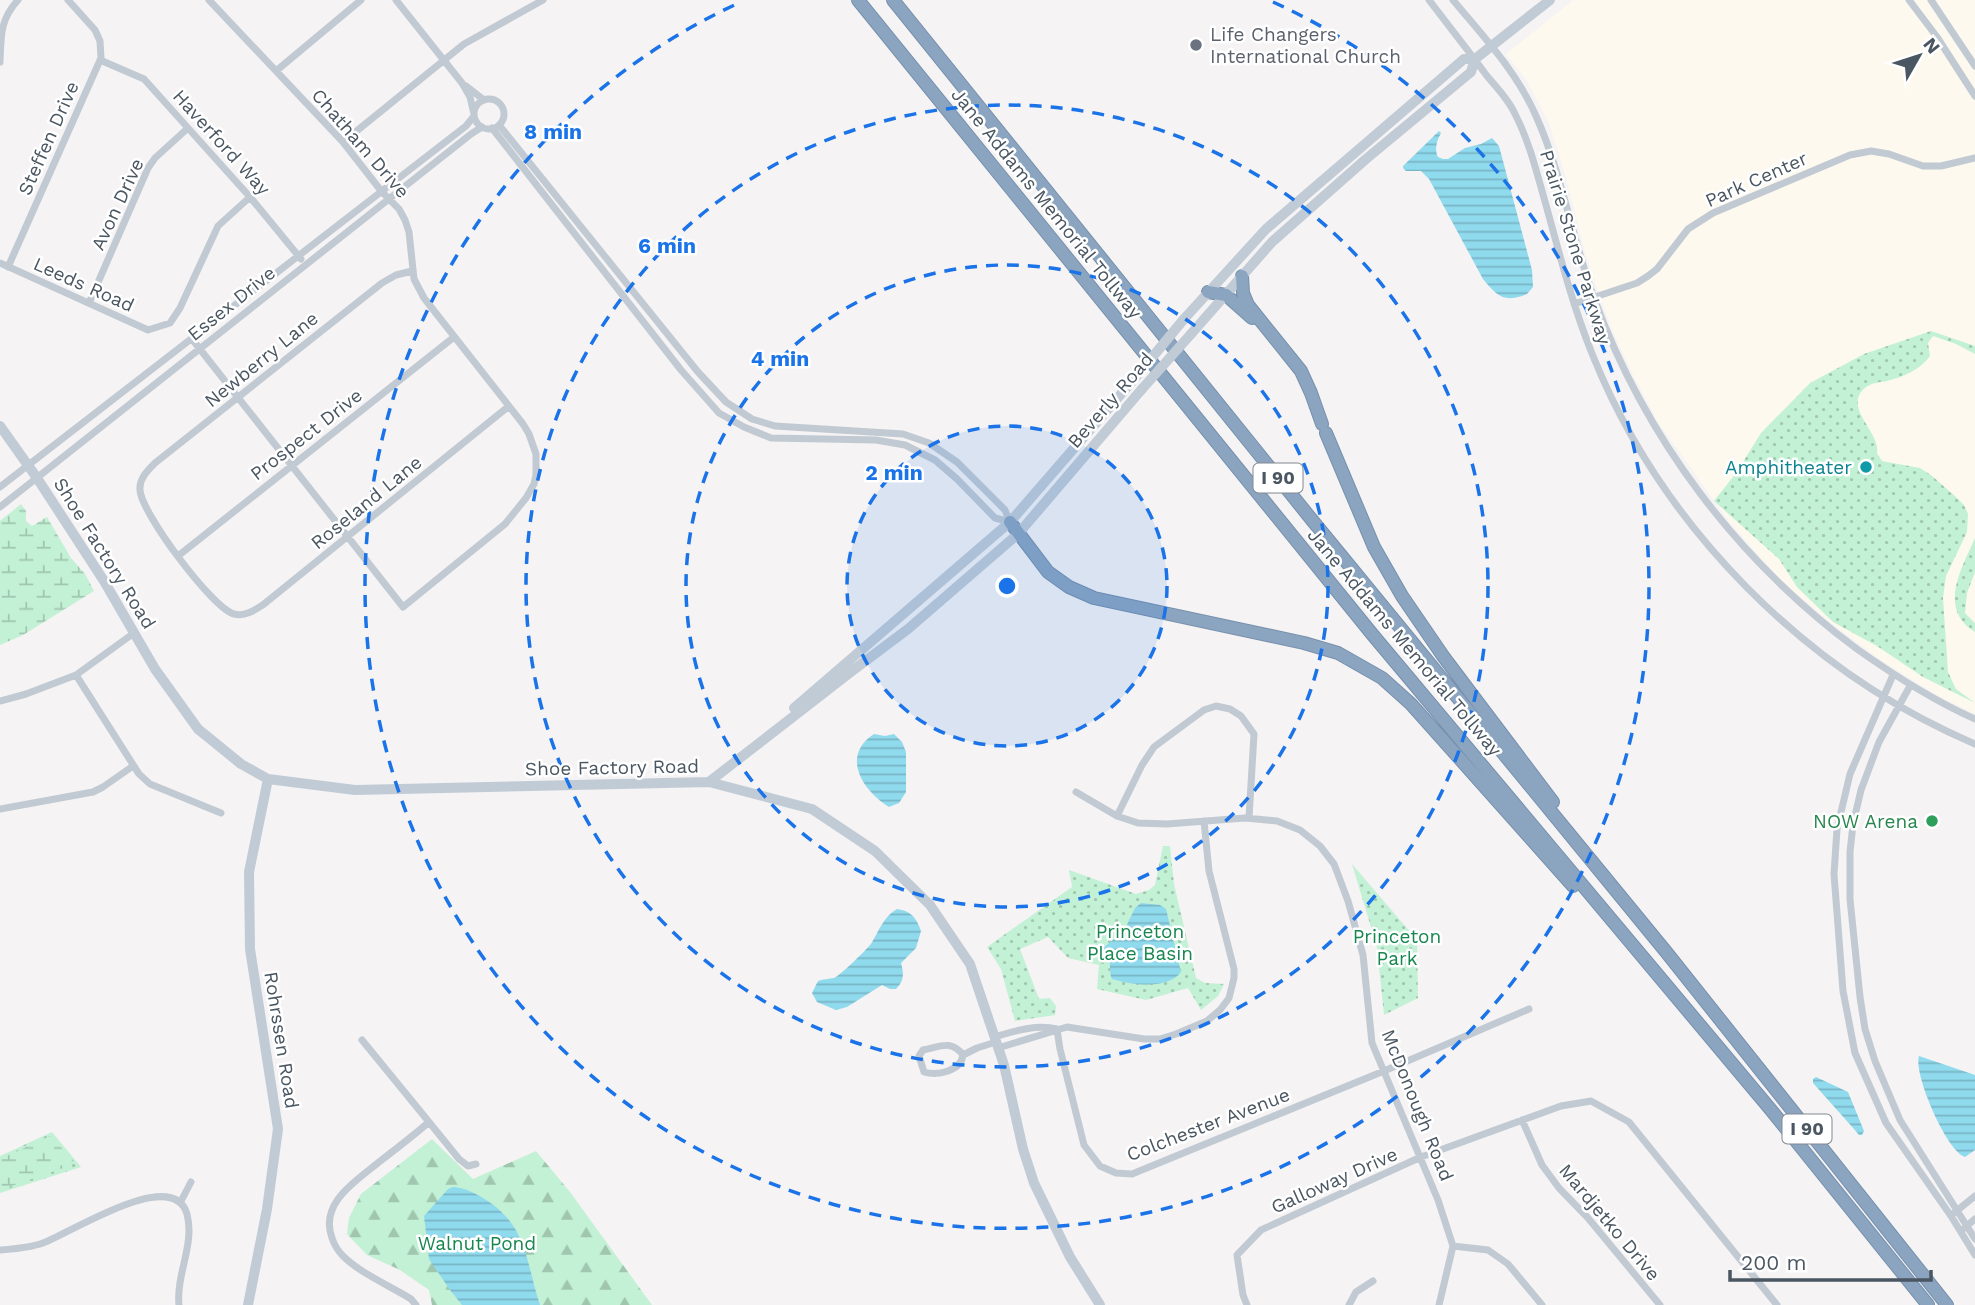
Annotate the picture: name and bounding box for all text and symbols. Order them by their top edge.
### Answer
north arrow [1884,21,1954,91]
place label: Life Changers International Church [1210,23,1401,68]
text: N [1918,33,1945,58]
marker: Life Changers International Church [1188,37,1204,53]
street label: Steffen Drive [13,78,84,199]
street label: Jane Addams Memorial Tollway [946,83,1147,323]
street label: Chatham Drive [307,84,414,203]
street label: Haverford Way [168,85,275,200]
text: 8 min [524,119,582,144]
street label: Prairie Stone Parkway [1535,147,1616,347]
street label: Park Center [1702,147,1811,212]
street label: Avon Drive [86,155,149,254]
text: 6 min [638,233,696,258]
street label: Leeds Road [30,252,138,317]
street label: Essex Drive [183,261,280,346]
street label: Newberry Lane [200,307,323,412]
text: 4 min [751,346,809,371]
street label: Beverly Road [1063,348,1158,453]
street label: Prospect Drive [246,384,367,485]
street label: Roseland Lane [306,451,426,554]
place label: Amphitheater [1725,456,1852,479]
marker: Amphitheater [1858,459,1874,475]
text: 2 min [865,460,923,485]
road number: I 90 [1254,464,1302,492]
street label: Shoe Factory Road [49,473,160,633]
street label: Jane Addams Memorial Tollway [1303,524,1507,761]
centre of rings [995,574,1019,598]
street label: Shoe Factory Road [525,754,699,781]
place label: NOW Arena [1813,810,1918,833]
marker: NOW Arena [1924,813,1940,829]
park label: Princeton Place Basin [1087,920,1193,965]
park label: Princeton Park [1353,925,1441,970]
street label: Rohrssen Road [259,970,304,1110]
street label: McDonough Road [1377,1026,1458,1184]
street label: Colchester Avenue [1123,1083,1293,1166]
road number: I 90 [1783,1114,1832,1144]
street label: Galloway Drive [1267,1142,1401,1219]
street label: Mardjetko Drive [1554,1159,1665,1285]
park label: Walnut Pond [418,1232,536,1255]
scale bar [1730,1238,1931,1282]
text: 200 m [1741,1250,1807,1275]

